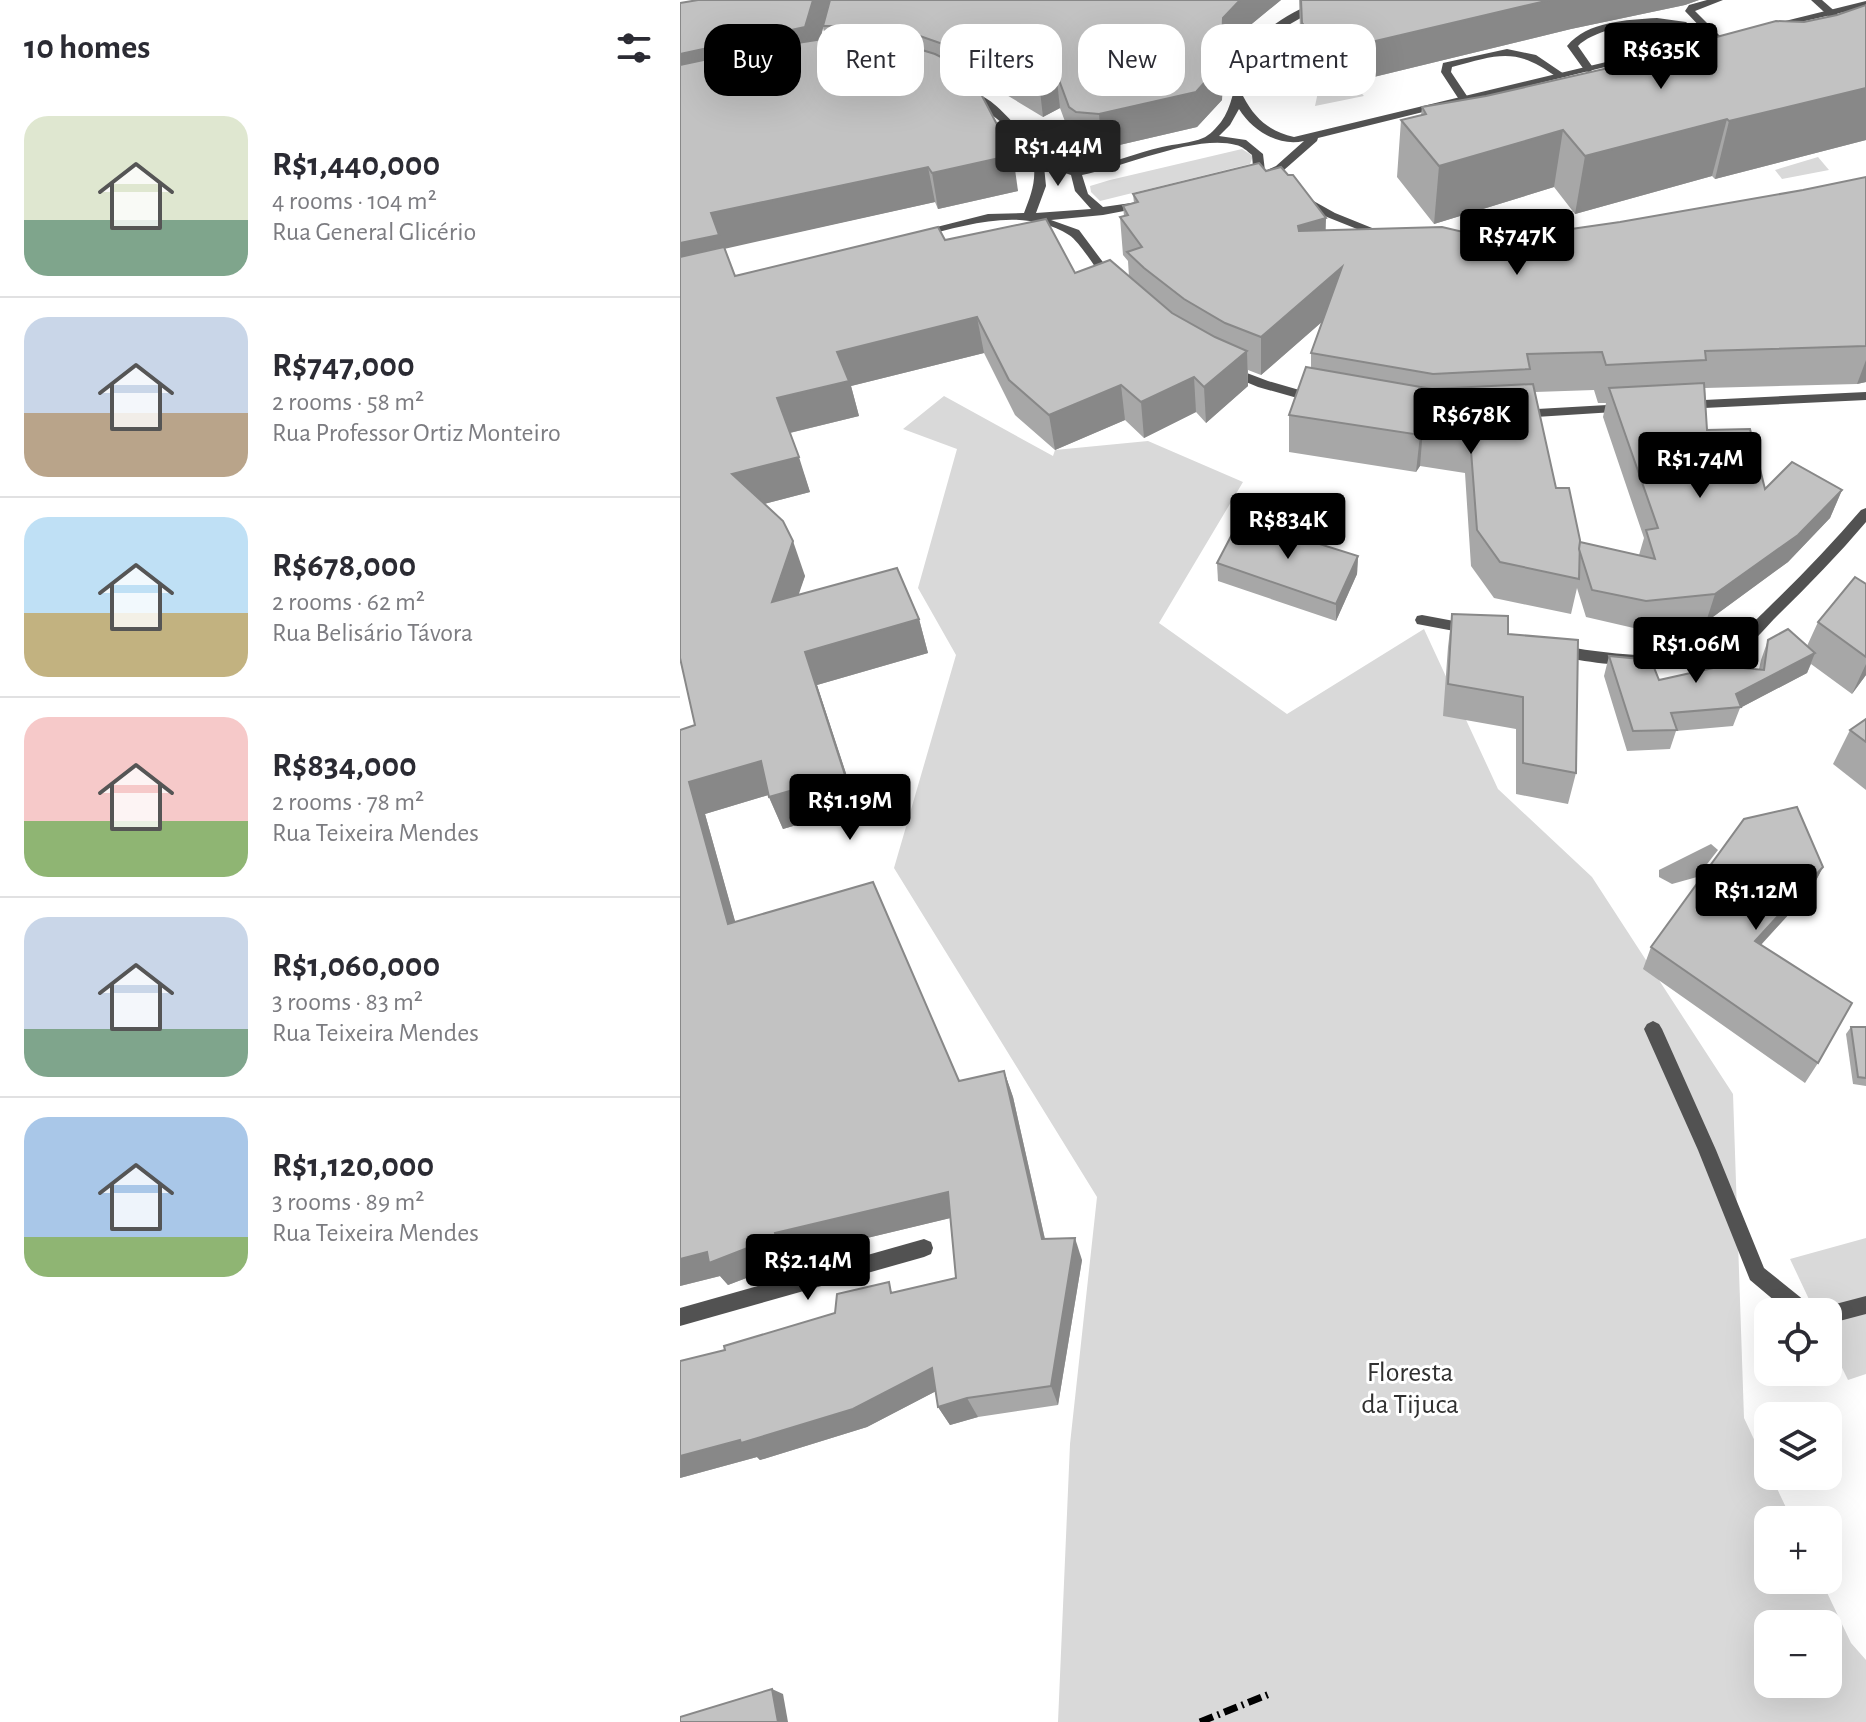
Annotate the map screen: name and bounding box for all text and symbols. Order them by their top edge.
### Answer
pin: R$635K [1596,23,1726,91]
chip: Buy [704,24,801,96]
chip: Rent [817,24,924,96]
chip: Filters [940,24,1062,96]
chip: New [1078,24,1185,96]
chip: Apartment [1201,24,1376,96]
icon: filters [612,26,656,70]
text: 10 homes [24,31,150,65]
text: R$635K [1622,36,1700,62]
pin: R$1.44M [984,120,1132,188]
text: R$1.44M [1013,133,1103,159]
icon: home [88,148,184,244]
text: R$1,440,000 [272,148,440,182]
text: 4 rooms · 104 m² [272,188,437,214]
pin: R$747K [1452,209,1582,277]
text: Rua General Glicério [272,219,476,245]
text: R$747K [1478,222,1556,248]
icon: home [88,349,184,445]
text: R$747,000 [272,349,415,383]
pin: R$678K [1406,388,1536,456]
text: 2 rooms · 58 m² [272,389,424,415]
text: R$678K [1432,401,1510,427]
text: Rua Professor Ortiz Monteiro [272,420,561,446]
pin: R$1.74M [1626,432,1774,500]
text: R$1.74M [1656,445,1744,471]
pin: R$834K [1223,493,1353,561]
text: R$834K [1248,506,1328,532]
icon: home [88,549,184,645]
text: R$678,000 [272,549,416,583]
text: 2 rooms · 62 m² [272,589,425,615]
pin: R$1.06M [1622,617,1770,685]
text: Rua Belisário Távora [272,620,473,646]
text: R$1.06M [1651,630,1741,656]
icon: home [88,749,184,845]
text: R$834,000 [272,749,417,783]
pin: R$1.19M [776,774,924,842]
text: R$1.19M [808,787,893,813]
text: 2 rooms · 78 m² [272,789,424,815]
text: Rua Teixeira Mendes [272,820,479,846]
pin: R$1.12M [1682,864,1830,932]
text: R$1.12M [1714,877,1798,903]
icon: home [88,949,184,1045]
text: R$1,060,000 [272,949,440,983]
text: 3 rooms · 83 m² [272,989,423,1015]
text: Rua Teixeira Mendes [272,1020,479,1046]
icon: home [88,1149,184,1245]
text: R$1,120,000 [272,1149,434,1183]
text: 3 rooms · 89 m² [272,1189,424,1215]
text: Rua Teixeira Mendes [272,1220,479,1246]
pin: R$2.14M [734,1234,882,1302]
text: R$2.14M [764,1247,852,1273]
map controls [1754,1298,1842,1698]
button: locate [1754,1298,1842,1386]
park label: Floresta da Tijuca [1361,1359,1459,1419]
button: layers [1754,1402,1842,1490]
button: + [1754,1506,1842,1594]
button: − [1754,1610,1842,1698]

